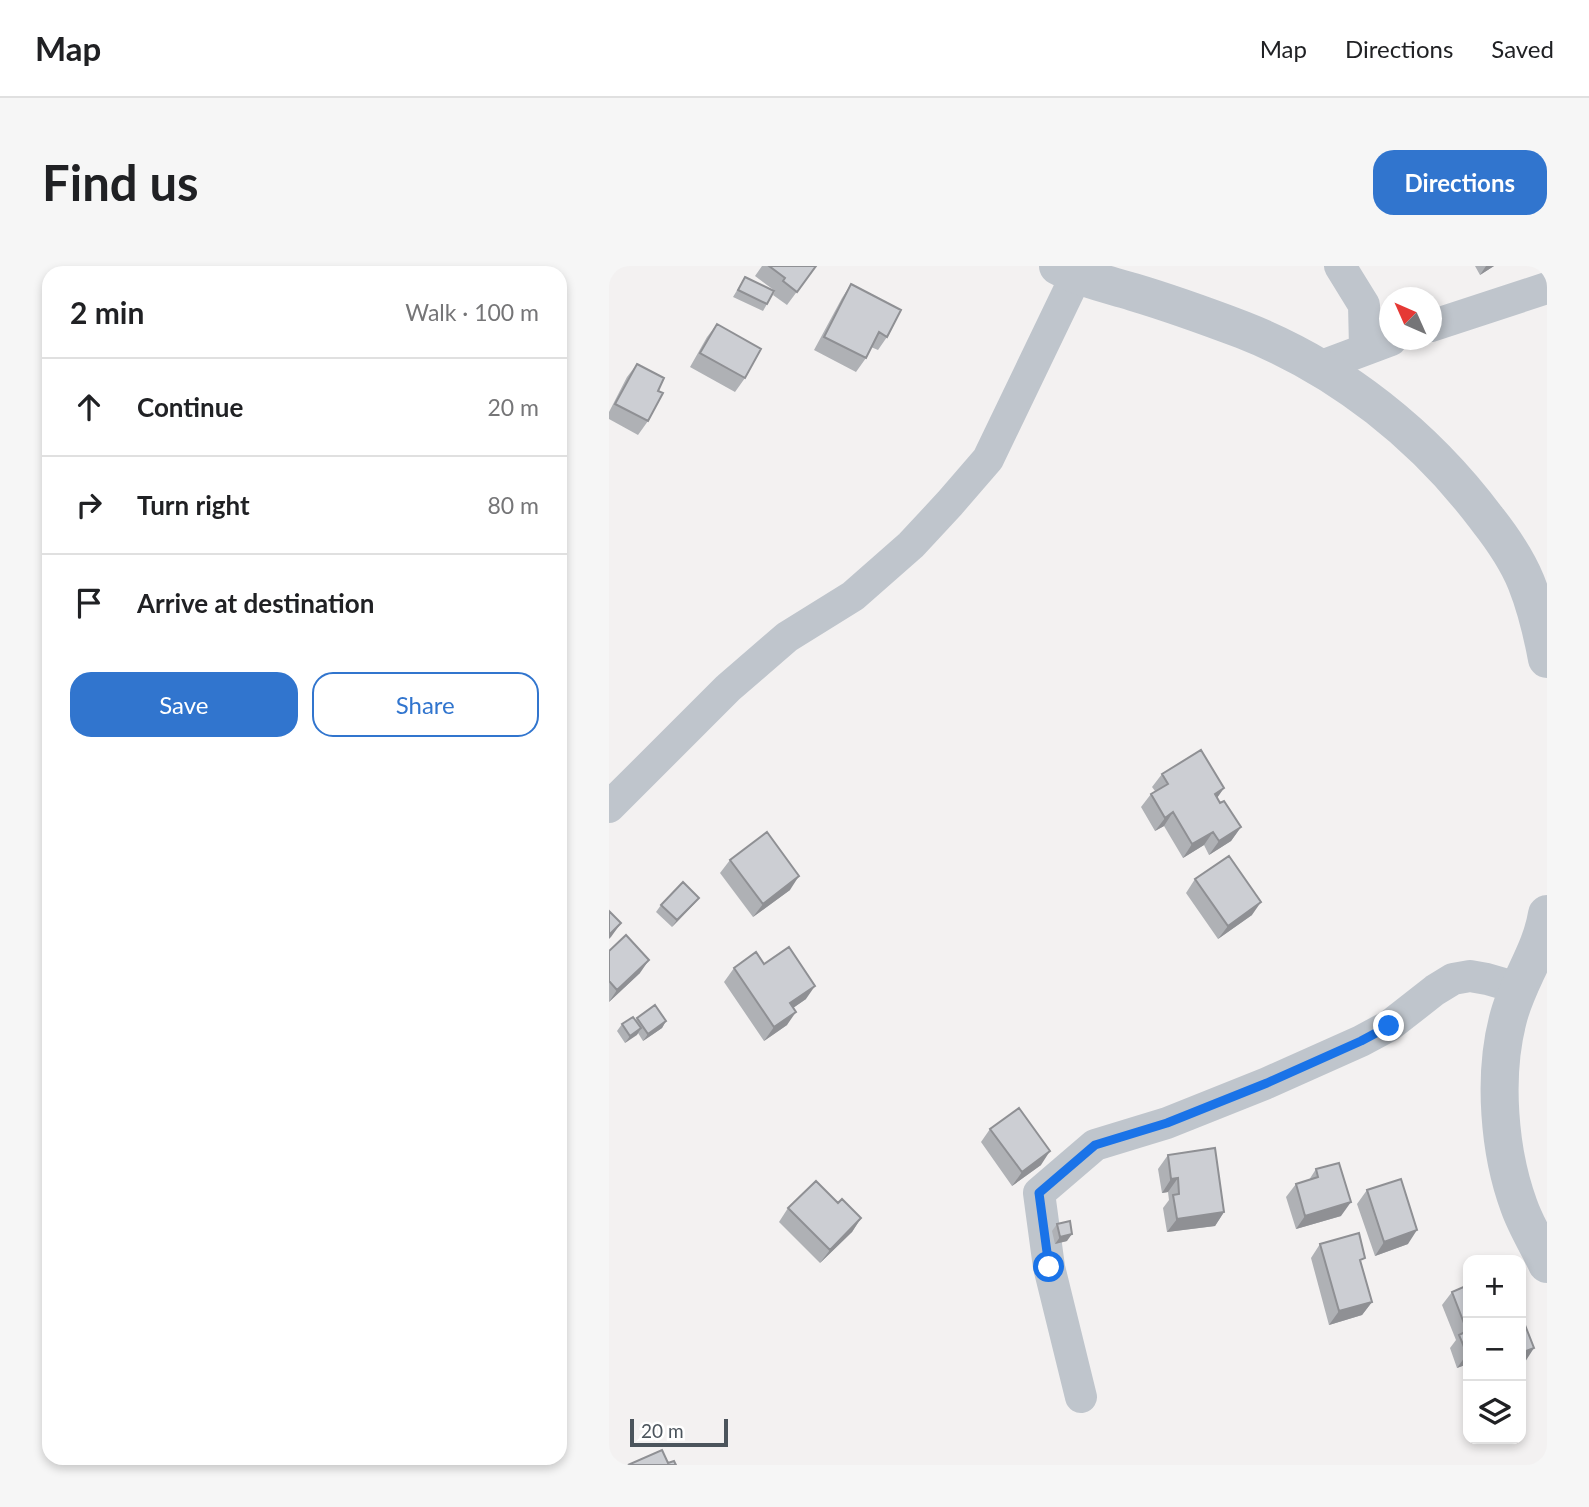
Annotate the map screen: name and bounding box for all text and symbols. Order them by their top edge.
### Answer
text: Map [35,28,101,68]
text: Map [1260,34,1307,63]
text: Directions [1345,34,1453,63]
text: Saved [1491,34,1554,63]
button: Directions [1373,150,1547,215]
text: Find us [42,153,199,211]
north arrow [1379,287,1442,350]
text: 2 min [70,294,144,330]
text: Walk · 100 m [405,298,539,326]
icon: ahead [70,388,108,426]
text: Continue [137,391,243,423]
text: 20 m [488,393,539,421]
icon: right [70,486,108,524]
text: Turn right [137,489,250,521]
text: 80 m [488,491,539,519]
icon: arrive [70,584,108,622]
text: Arrive at destination [137,587,374,619]
button: Save [70,672,298,737]
button: Share [312,672,539,737]
route end [1373,1010,1404,1041]
route start [1033,1251,1064,1282]
map controls [1463,1255,1526,1444]
button: + [1463,1255,1526,1318]
button: − [1463,1318,1526,1381]
button: layers [1463,1381,1526,1444]
scale bar [630,1416,728,1448]
text: 20 m [641,1419,684,1442]

